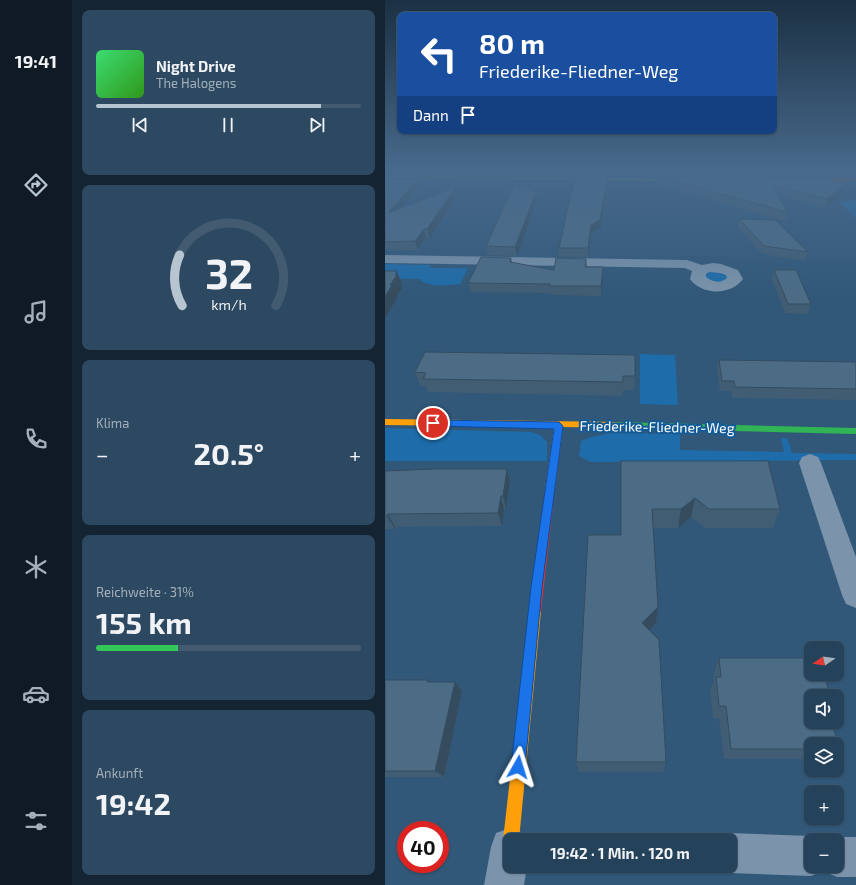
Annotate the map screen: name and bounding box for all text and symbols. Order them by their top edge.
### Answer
text: 80 m [479,26,545,60]
icon: left [413,28,465,80]
text: 19:41 [15,50,57,72]
text: Night Drive [156,57,236,75]
text: Friederike-Fliedner-Weg [479,60,678,82]
text: The Halogens [156,75,236,91]
icon: arrive [457,104,479,126]
text: Dann [413,106,449,124]
icon: previous [129,114,151,136]
icon: pause [217,114,239,136]
icon: next [306,114,328,136]
icon: directions [22,171,50,199]
text: 32 [205,246,252,296]
text: km/h [211,295,246,312]
icon: music [22,298,50,326]
pin [416,406,450,440]
icon: arrive [422,412,444,434]
text: Klima [96,415,129,431]
street label: Friederike-Fliedner-Weg [579,417,735,436]
icon: phone [22,425,50,453]
text: 20.5° [194,435,264,471]
text: − [96,441,109,467]
text: + [349,441,361,467]
icon: climate [22,553,50,581]
text: Reichweite · 31% [96,584,194,600]
text: 155 km [96,604,192,640]
north arrow [804,641,844,681]
map controls [804,641,844,873]
icon: car [22,680,50,708]
button: sound [804,689,844,729]
button: layers [804,737,844,777]
position arrow [497,746,539,788]
text: Ankunft [96,765,143,781]
text: 19:42 [96,785,171,821]
button: + [804,785,844,825]
icon: filters [22,807,50,835]
speed limit sign: 40 [397,821,449,873]
button: − [804,833,844,873]
text: 19:42 · 1 Min. · 120 m [550,844,690,862]

